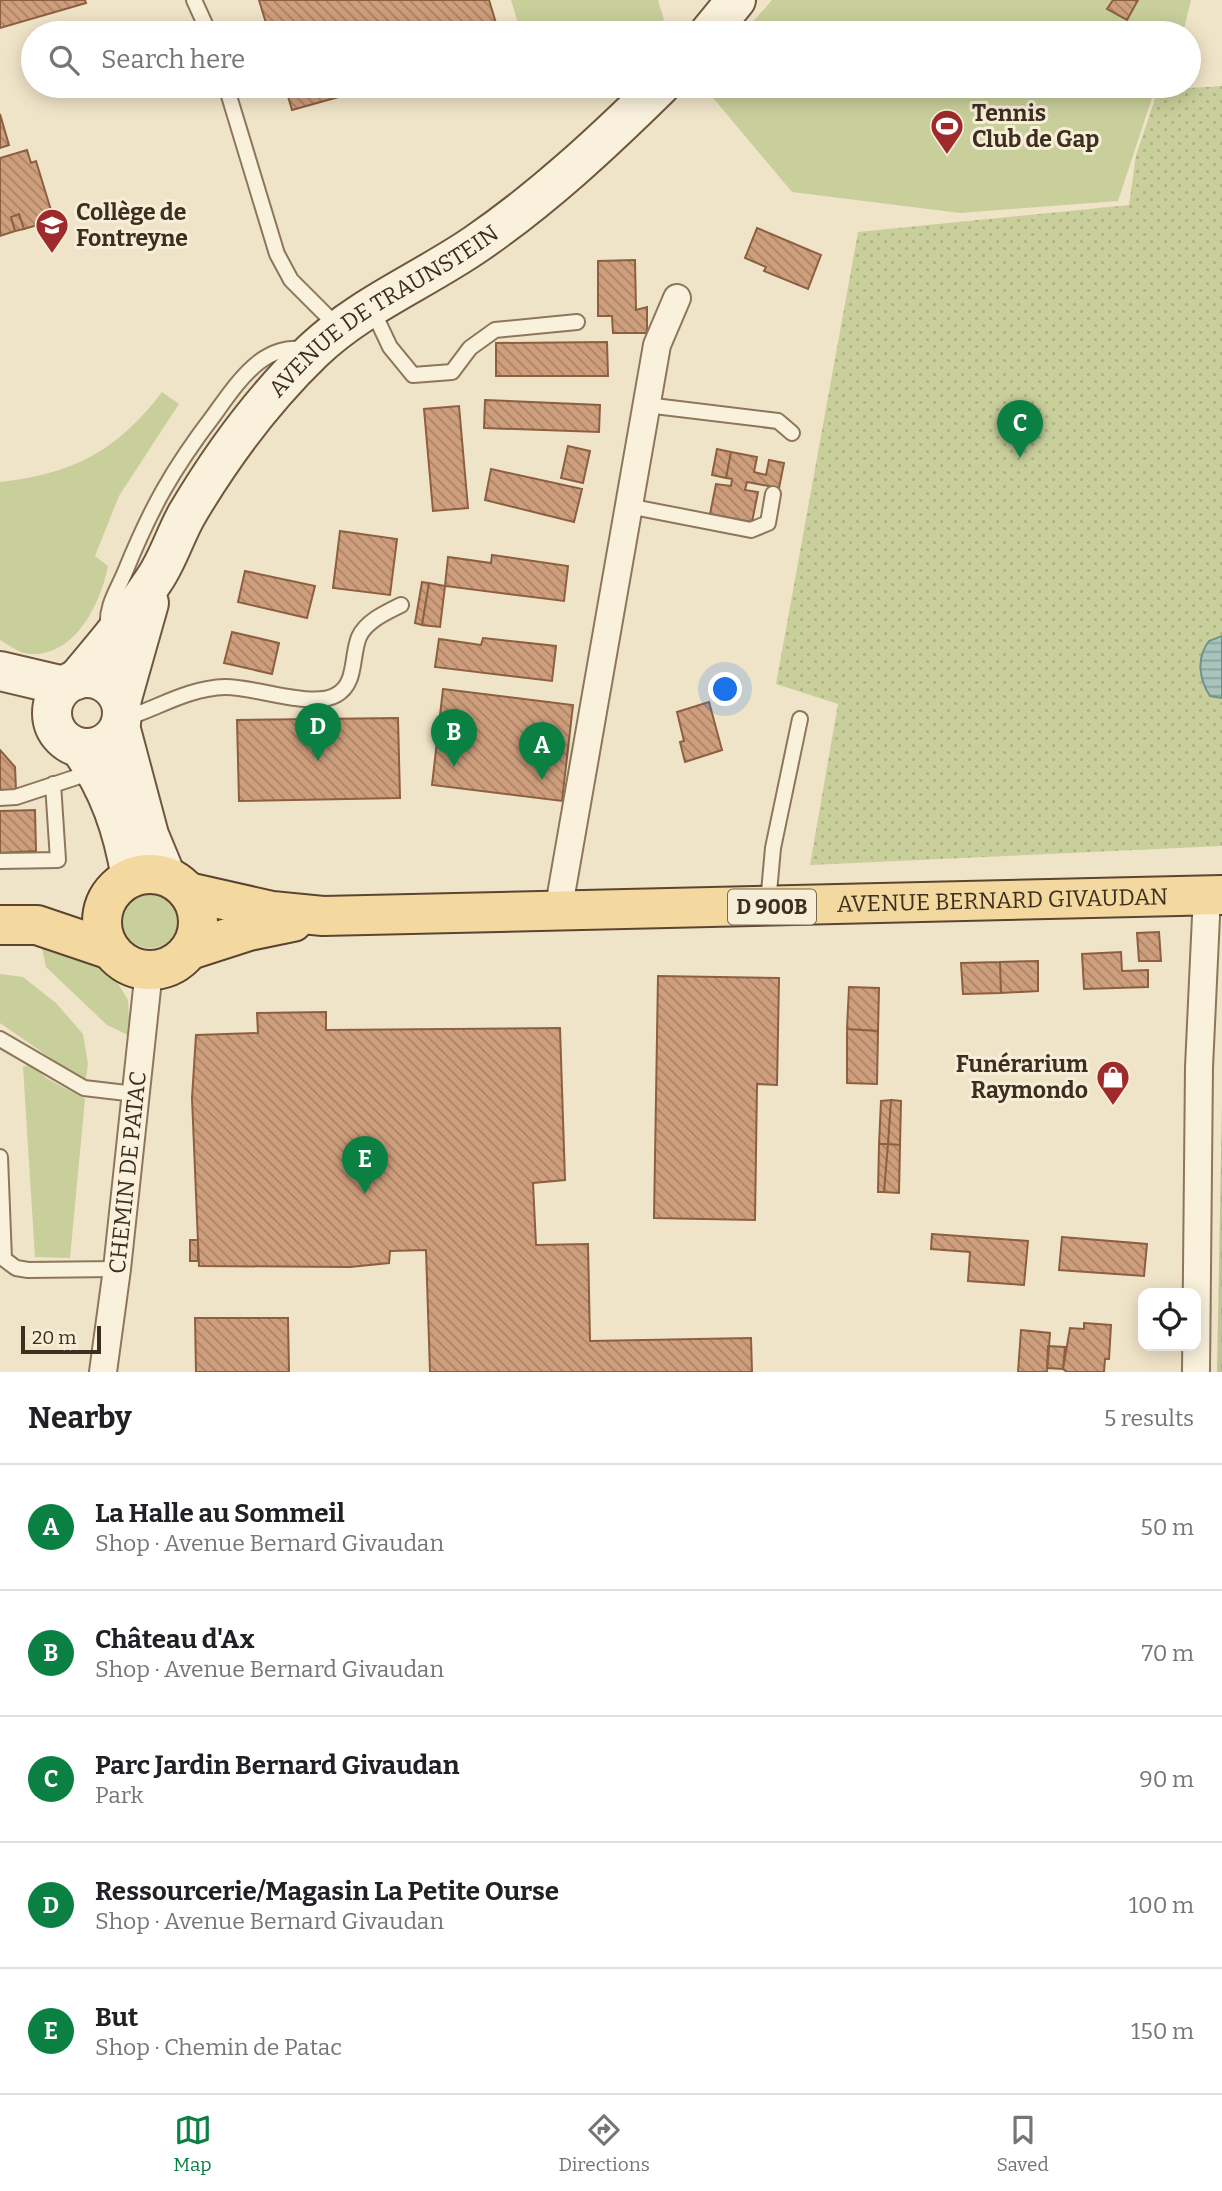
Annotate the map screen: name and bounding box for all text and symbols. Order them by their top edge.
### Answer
search box [21,21,1201,98]
icon: search [45,41,83,79]
text: Search here [101,44,245,75]
place label: Tennis Club de Gap [972,99,1099,153]
sports icon: Tennis Club de Gap [928,107,966,156]
place label: Collège de Fontreyne [76,198,188,252]
school or university icon: Collège de Fontreyne [33,206,71,255]
street label: AVENUE DE TRAUNSTEIN [262,219,504,402]
pin: C [997,400,1043,458]
your location [708,672,742,706]
pin: D [295,703,341,761]
pin: B [431,709,477,767]
pin: A [519,722,565,780]
street label: AVENUE BERNARD GIVAUDAN [837,882,1168,918]
road number: D 900B [728,890,816,925]
place label: Funérarium Raymondo [956,1050,1088,1104]
shop icon: Funérarium Raymondo [1094,1058,1132,1107]
street label: CHEMIN DE PATAC [103,1070,152,1275]
pin: E [342,1136,388,1194]
map controls [1138,1288,1201,1351]
button: locate [1138,1288,1201,1351]
scale bar [21,1323,102,1355]
text: 20 m [32,1326,76,1349]
text: Nearby [28,1400,132,1436]
text: 5 results [1104,1404,1194,1432]
text: La Halle au Sommeil [95,1498,345,1529]
text: A [43,1513,59,1541]
text: 50 m [1140,1513,1194,1541]
text: Shop · Avenue Bernard Givaudan [95,1529,444,1557]
text: Château d'Ax [95,1624,254,1655]
text: B [44,1639,58,1667]
text: 70 m [1142,1639,1194,1667]
text: Shop · Avenue Bernard Givaudan [95,1655,444,1683]
text: Parc Jardin Bernard Givaudan [95,1750,459,1781]
text: C [44,1765,58,1793]
text: 90 m [1139,1765,1194,1793]
text: Park [95,1781,144,1809]
text: Ressourcerie/Magasin La Petite Ourse [95,1876,559,1907]
text: D [43,1891,59,1919]
text: 100 m [1129,1891,1194,1919]
text: Shop · Avenue Bernard Givaudan [95,1907,444,1935]
text: But [95,2002,138,2033]
text: E [44,2017,58,2045]
text: 150 m [1131,2017,1194,2045]
text: Shop · Chemin de Patac [95,2033,342,2061]
tab: Map [173,2111,212,2176]
tab: Directions [558,2111,650,2176]
tab: Saved [996,2111,1049,2176]

